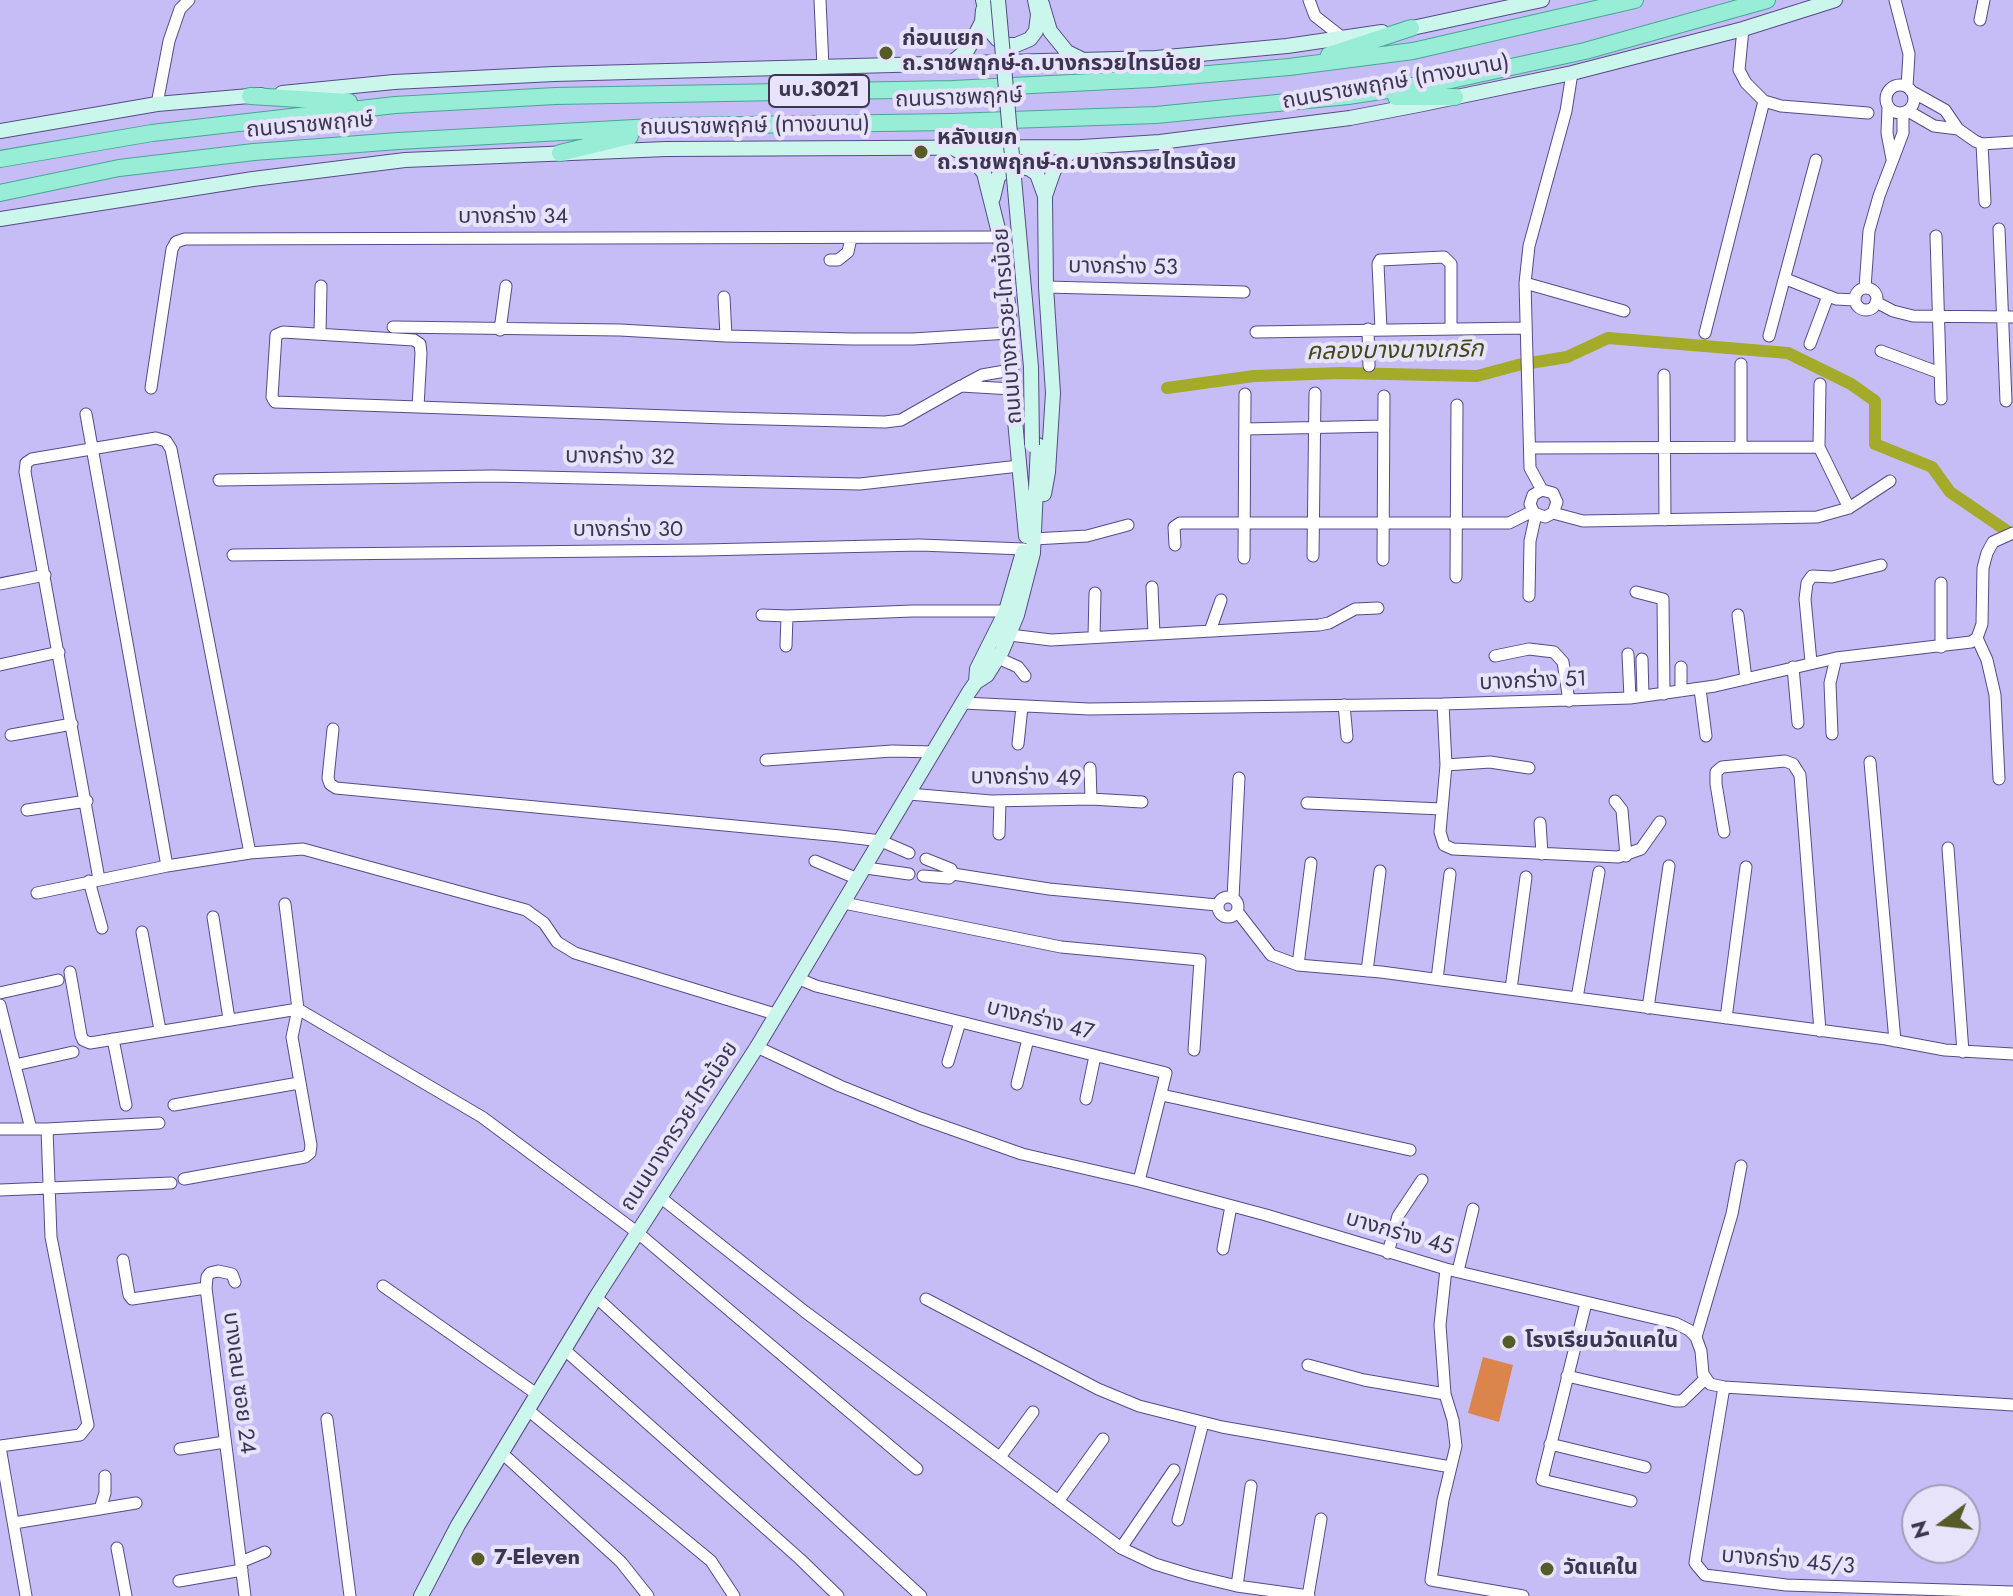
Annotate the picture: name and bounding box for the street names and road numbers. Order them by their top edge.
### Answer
street label: ถนนราชพฤกษ์ (ทางขนาน) [1280,50,1512,116]
road number: นบ.3021 [769,75,869,107]
street label: ถนนราชพฤกษ์ [895,84,1023,114]
street label: ถนนราชพฤกษ์ [245,107,375,145]
street label: ถนนราชพฤกษ์ (ทางขนาน) [640,112,870,142]
street label: บางกร่าง 34 [458,205,568,231]
street label: ถนนบางกรวย-ไทรน้อย [989,227,1029,425]
street label: บางกร่าง 53 [1068,254,1178,282]
street label: บางกร่าง 32 [565,444,675,472]
street label: บางกร่าง 30 [573,518,683,544]
street label: บางกร่าง 51 [1479,667,1587,697]
street label: บางกร่าง 49 [970,765,1082,793]
street label: บางกร่าง 47 [984,995,1096,1047]
street label: ถนนบางกรวย-ไทรน้อย [615,1037,745,1217]
street label: บางกร่าง 45 [1342,1206,1456,1262]
street label: บางเลน ซอย 24 [216,1311,260,1455]
street label: บางกร่าง 45/3 [1720,1543,1856,1581]

